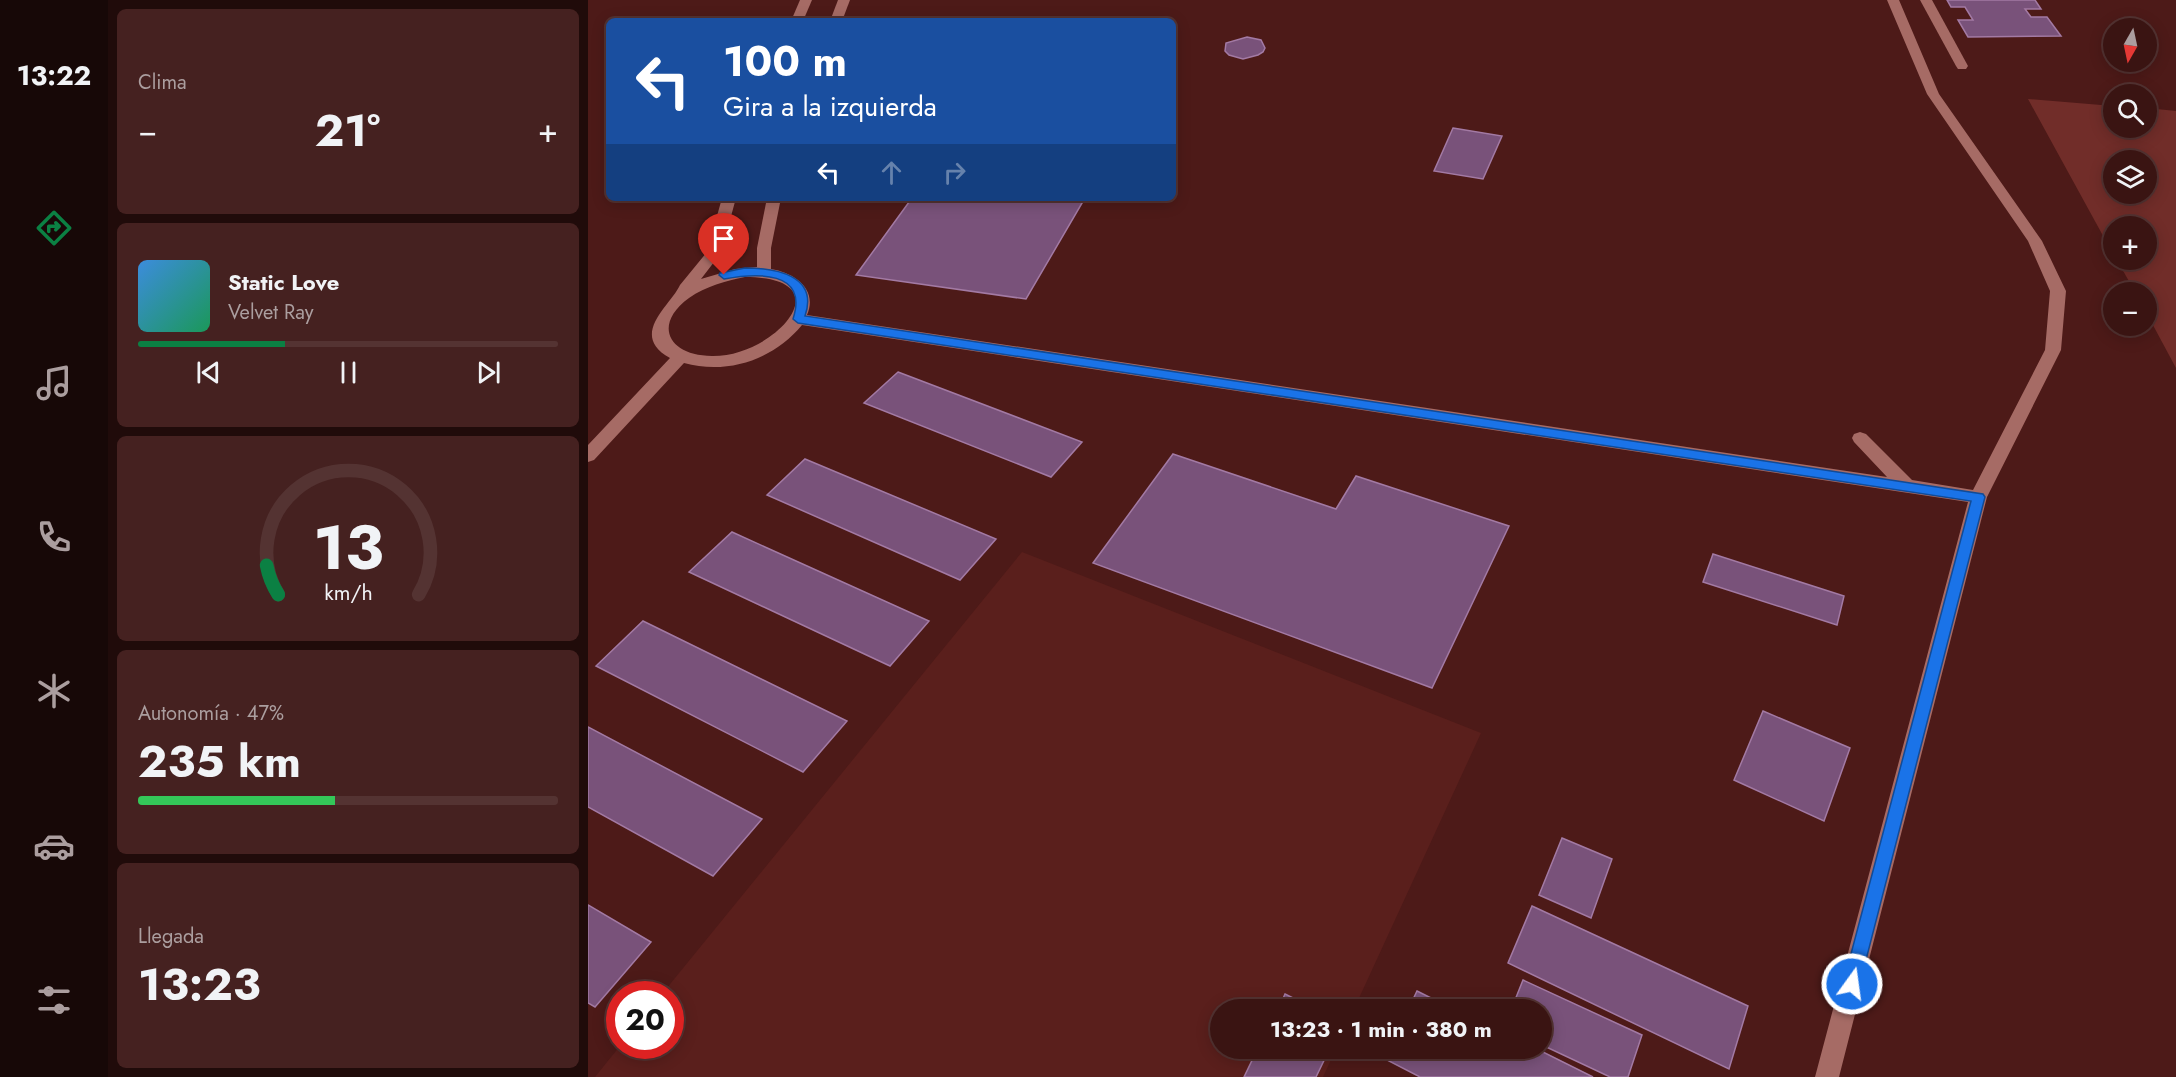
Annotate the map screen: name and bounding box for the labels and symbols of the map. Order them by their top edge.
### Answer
north arrow [2103,18,2157,72]
pin [698,213,749,275]
position arrow [1820,952,1884,1016]
speed limit sign: 20 [606,981,684,1059]

